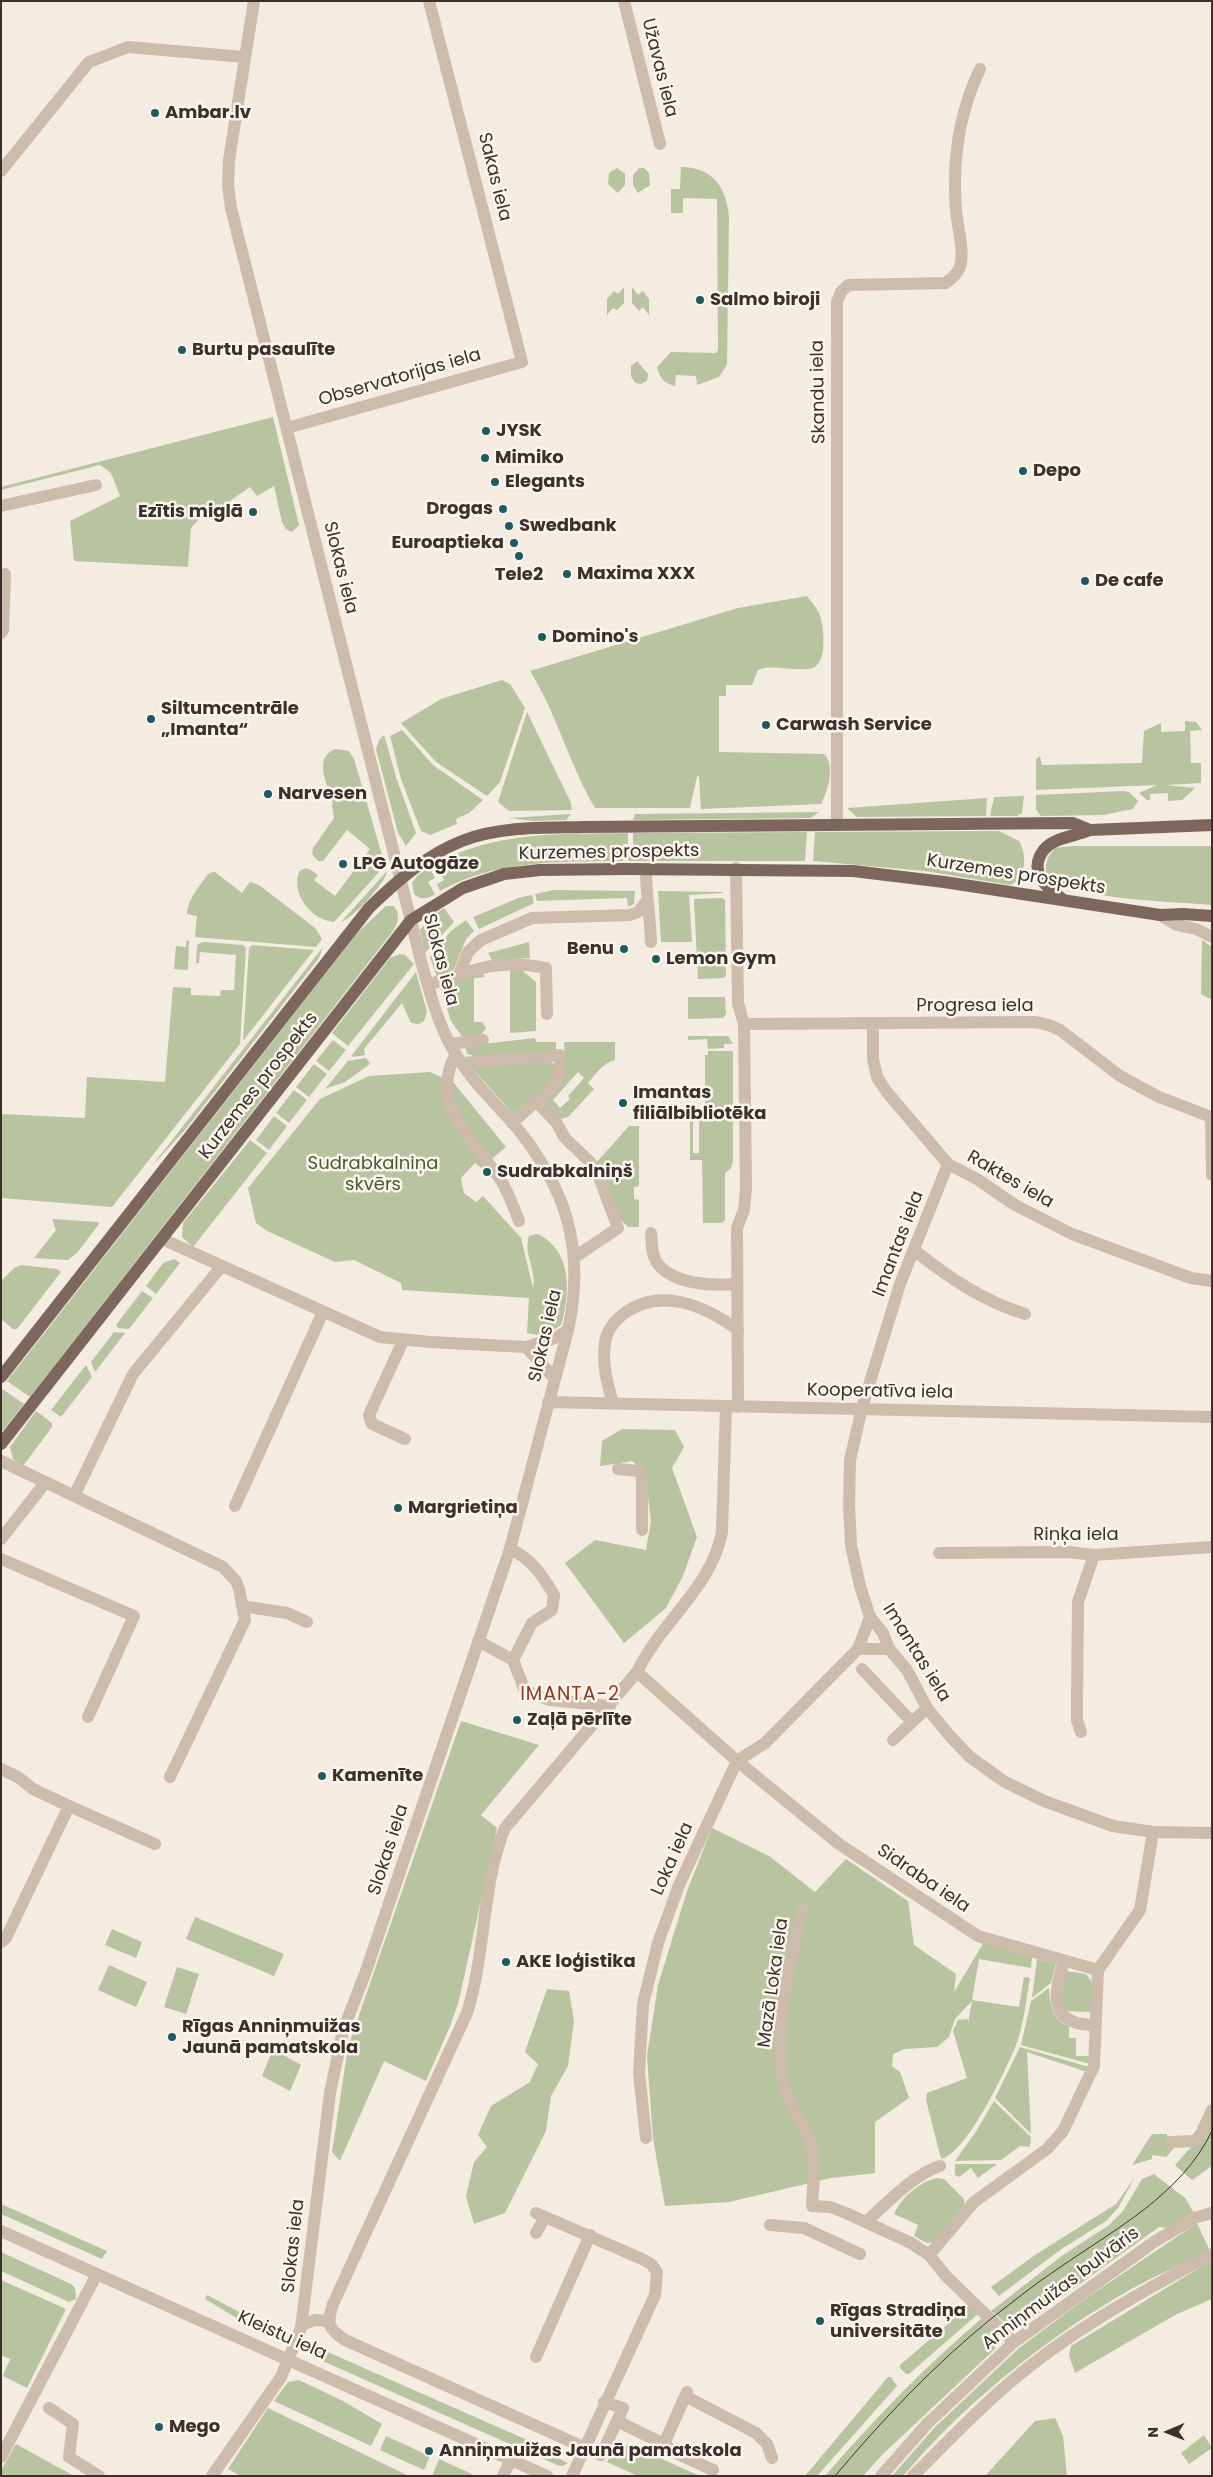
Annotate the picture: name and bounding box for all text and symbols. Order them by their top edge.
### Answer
street label: Užavas iela [636,16,682,120]
place label: Ambar.lv [165,102,251,124]
marker: Ambar.lv [149,107,161,119]
street label: Sakas iela [473,130,515,224]
place label: Salmo biroji [710,289,820,311]
marker: Salmo biroji [694,294,706,306]
place label: Burtu pasaulīte [192,339,335,361]
street label: Skandu iela [807,340,831,444]
marker: Burtu pasaulīte [176,344,188,356]
street label: Observatorijas iela [316,344,484,412]
place label: JYSK [496,420,542,442]
marker: JYSK [480,425,492,437]
place label: Mimiko [495,447,564,469]
marker: Mimiko [479,452,491,464]
place label: Depo [1033,460,1081,482]
marker: Depo [1017,465,1029,477]
place label: Elegants [505,471,585,493]
marker: Elegants [489,476,501,488]
place label: Drogas [426,498,493,520]
place label: Ezītis miglā [138,501,243,523]
marker: Drogas [497,503,509,515]
marker: Ezītis miglā [247,506,259,518]
place label: Swedbank [519,515,617,537]
street label: Slokas iela [318,520,362,616]
marker: Swedbank [503,520,515,532]
place label: Euroaptieka [391,532,504,554]
marker: Euroaptieka [508,537,520,549]
marker: Tele2 [513,550,525,562]
place label: Maxima XXX [577,563,695,585]
place label: Tele2 [495,564,543,586]
marker: Maxima XXX [561,568,573,580]
place label: De cafe [1095,570,1164,592]
marker: De cafe [1079,575,1091,587]
place label: Domino's [552,626,639,648]
marker: Domino's [536,631,548,643]
place label: Siltumcentrāle „Imanta“ [161,698,299,741]
marker: Siltumcentrāle „Imanta“ [145,713,157,725]
place label: Carwash Service [776,714,932,736]
marker: Carwash Service [760,719,772,731]
place label: Narvesen [278,783,367,805]
marker: Narvesen [262,788,274,800]
street label: Kurzemes prospekts [519,841,699,865]
street label: Kurzemes prospekts [925,850,1107,900]
place label: LPG Autogāze [353,853,479,875]
marker: LPG Autogāze [337,858,349,870]
street label: Slokas iela [417,912,463,1008]
place label: Benu [567,938,614,960]
marker: Benu [618,943,630,955]
place label: Lemon Gym [666,948,776,970]
marker: Lemon Gym [650,953,662,965]
street label: Progresa iela [916,995,1034,1017]
street label: Kurzemes prospekts [195,1008,323,1164]
place label: Imantas filiālbibliotēka [633,1082,767,1124]
marker: Imantas filiālbibliotēka [617,1097,629,1109]
street label: Raktes iela [963,1147,1057,1213]
park label: Sudrabkalniņa skvērs [308,1153,438,1196]
place label: Sudrabkalniņš [497,1161,633,1183]
marker: Sudrabkalniņš [481,1166,493,1178]
street label: Imantas iela [869,1188,929,1300]
street label: Slokas iela [525,1288,567,1384]
street label: Kooperatīva iela [807,1380,953,1404]
place label: Margrietiņa [408,1497,518,1519]
marker: Margrietiņa [392,1502,404,1514]
street label: Riņķa iela [1033,1524,1119,1546]
street label: Imantas iela [877,1600,955,1706]
district label: IMANTA-2 [519,1684,621,1706]
place label: Zaļā pērlīte [527,1709,632,1731]
marker: Zaļā pērlīte [511,1714,523,1726]
place label: Kamenīte [332,1765,423,1787]
marker: Kamenīte [316,1770,328,1782]
street label: Slokas iela [364,1802,414,1898]
street label: Loka iela [647,1819,699,1899]
street label: Sidraba iela [872,1840,974,1918]
street label: Mazā Loka iela [754,1917,794,2049]
place label: AKE loģistika [516,1951,636,1973]
marker: AKE loģistika [500,1956,512,1968]
place label: Rīgas Anniņmuižas Jaunā pamatskola [182,2016,360,2058]
marker: Rīgas Anniņmuižas Jaunā pamatskola [166,2031,178,2043]
street label: Slokas iela [278,2198,310,2294]
street label: Anniņmuižas bulvāris [978,2223,1144,2355]
place label: Rīgas Stradiņa universitāte [830,2300,966,2342]
street label: Kleistu iela [234,2307,330,2365]
marker: Rīgas Stradiņa universitāte [814,2315,826,2327]
north arrow [1143,2407,1193,2457]
place label: Mego [169,2416,220,2438]
marker: Mego [153,2421,165,2433]
text: N [1143,2427,1163,2438]
place label: Anniņmuižas Jaunā pamatskola [439,2440,742,2462]
marker: Anniņmuižas Jaunā pamatskola [423,2445,435,2457]

